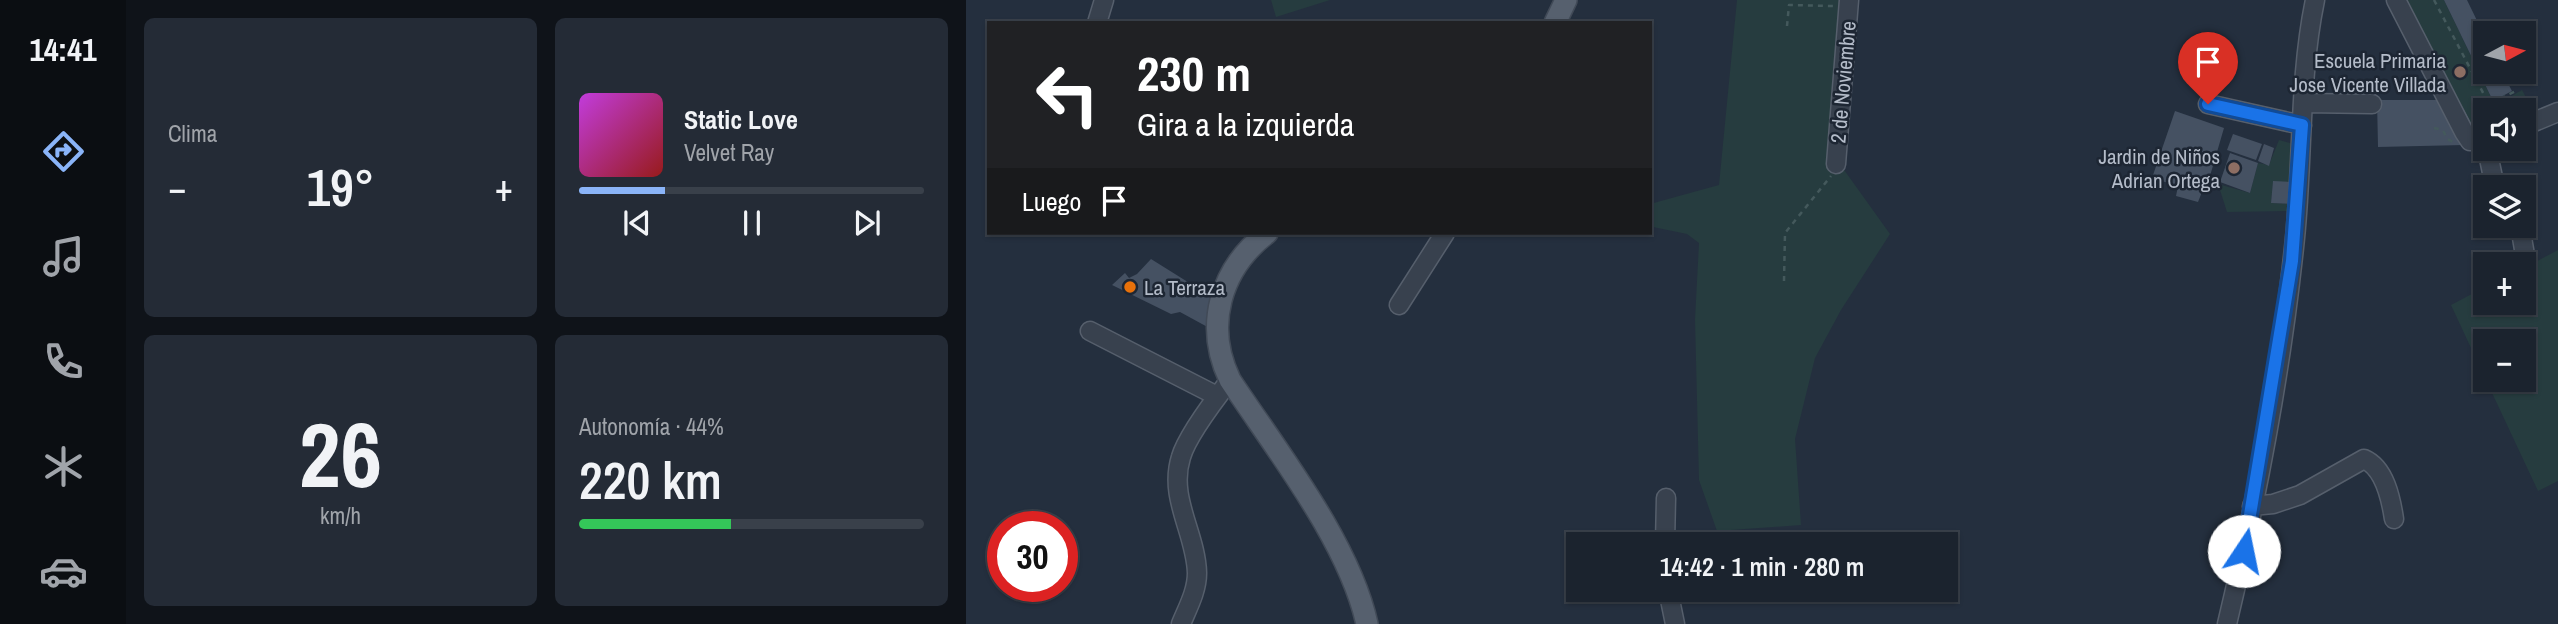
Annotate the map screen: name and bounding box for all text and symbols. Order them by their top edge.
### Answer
street label: 2 de Noviembre [1823,20,1863,144]
north arrow [2473,21,2536,84]
map controls [2473,21,2536,392]
text: 14:41 [29,28,97,71]
pin [2178,32,2238,104]
text: 230 m [1137,40,1251,106]
icon: arrive [2189,43,2227,81]
place label: Escuela Primaria Jose Vicente Villada [2290,46,2446,99]
icon: left [1022,49,1113,140]
marker: Escuela Primaria Jose Vicente Villada [2452,64,2468,80]
button: sound [2473,98,2536,161]
text: Static Love [684,102,798,137]
text: Gira a la izquierda [1137,103,1354,146]
text: Clima [168,118,217,149]
icon: directions [39,127,88,176]
text: Velvet Ray [684,137,774,168]
place label: Jardin de Niños Adrian Ortega [2098,142,2220,195]
text: 19° [306,152,375,222]
marker: Jardin de Niños Adrian Ortega [2226,160,2242,176]
text: − [168,162,186,213]
text: + [495,162,513,213]
button: layers [2473,175,2536,238]
icon: arrive [1095,182,1133,220]
text: Luego [1022,184,1081,219]
icon: previous [618,204,656,242]
icon: pause [733,204,771,242]
icon: next [848,204,886,242]
icon: music [39,232,88,281]
button: + [2473,252,2536,315]
place label: La Terraza [1144,273,1225,302]
marker: La Terraza [1122,279,1138,295]
button: − [2473,329,2536,392]
icon: phone [39,337,88,386]
text: 26 [299,393,382,515]
text: Autonomía · 44% [579,411,724,442]
icon: climate [39,442,88,491]
text: 220 km [579,445,722,515]
text: km/h [320,500,361,531]
speed limit sign: 30 [987,511,1078,602]
position arrow [2207,514,2281,588]
icon: car [39,547,88,596]
text: 14:42 · 1 min · 280 m [1660,549,1864,584]

